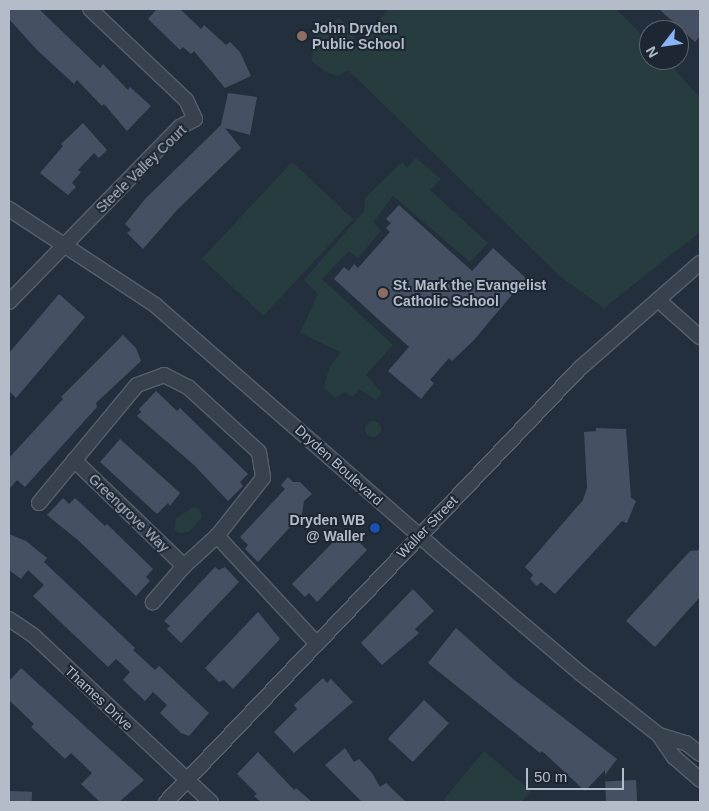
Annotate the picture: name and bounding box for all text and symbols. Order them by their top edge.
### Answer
place label: John Dryden Public School [312,20,405,52]
north arrow [639,20,689,70]
marker: John Dryden Public School [296,30,308,42]
text: N [642,44,661,60]
street label: Steele Valley Court [92,122,190,216]
place label: St. Mark the Evangelist Catholic School [393,277,546,310]
marker: St. Mark the Evangelist Catholic School [377,287,389,299]
street label: Dryden Boulevard [292,421,386,509]
street label: Greengrove Way [85,470,173,556]
street label: Waller Street [393,492,461,562]
place label: Dryden WB @ Waller [290,512,365,544]
marker: Dryden WB @ Waller [369,522,381,534]
street label: Thames Drive [61,662,137,734]
scale bar [529,758,626,790]
text: 50 m [534,768,567,785]

